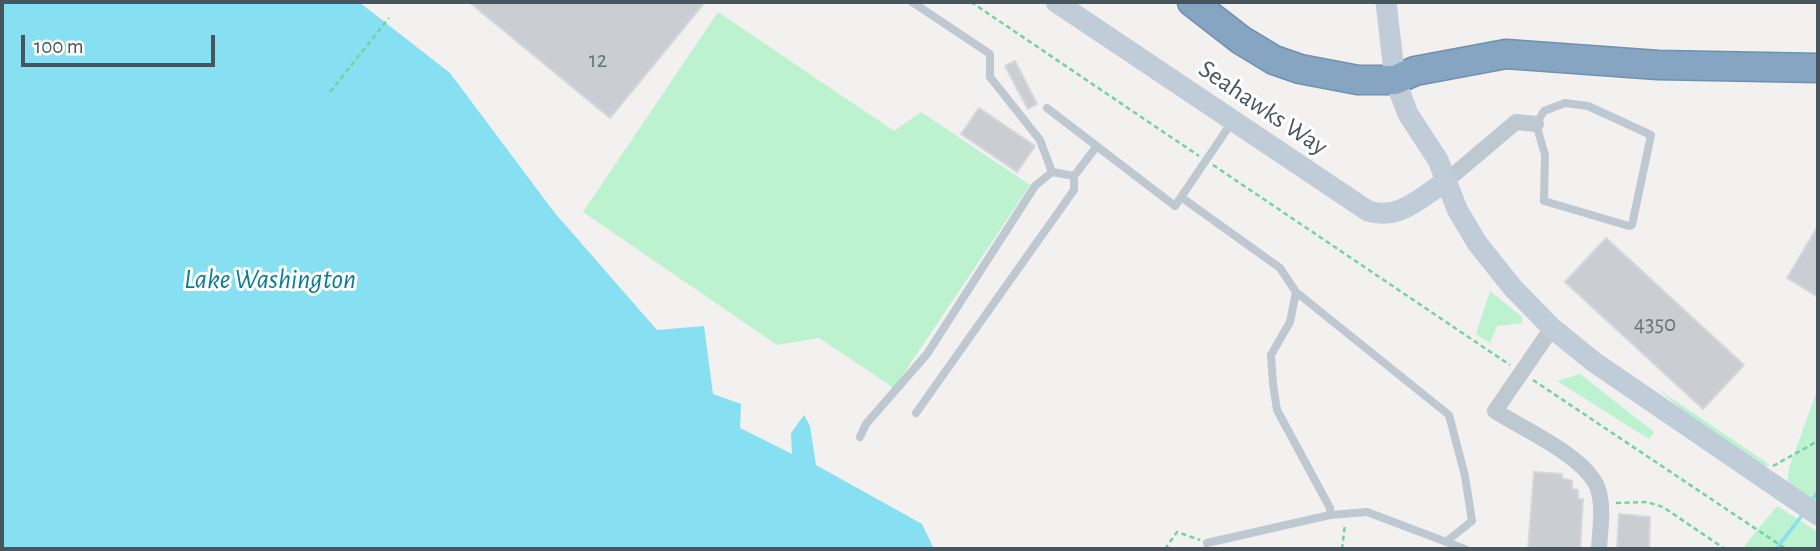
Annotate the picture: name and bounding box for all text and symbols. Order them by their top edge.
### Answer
scale bar [24,21,219,65]
text: 100 m [34,36,84,57]
house number: 12 [589,46,607,74]
street label: Seahawks Way [1193,53,1333,163]
water label: Lake Washington [184,263,356,297]
house number: 4350 [1634,310,1676,338]

